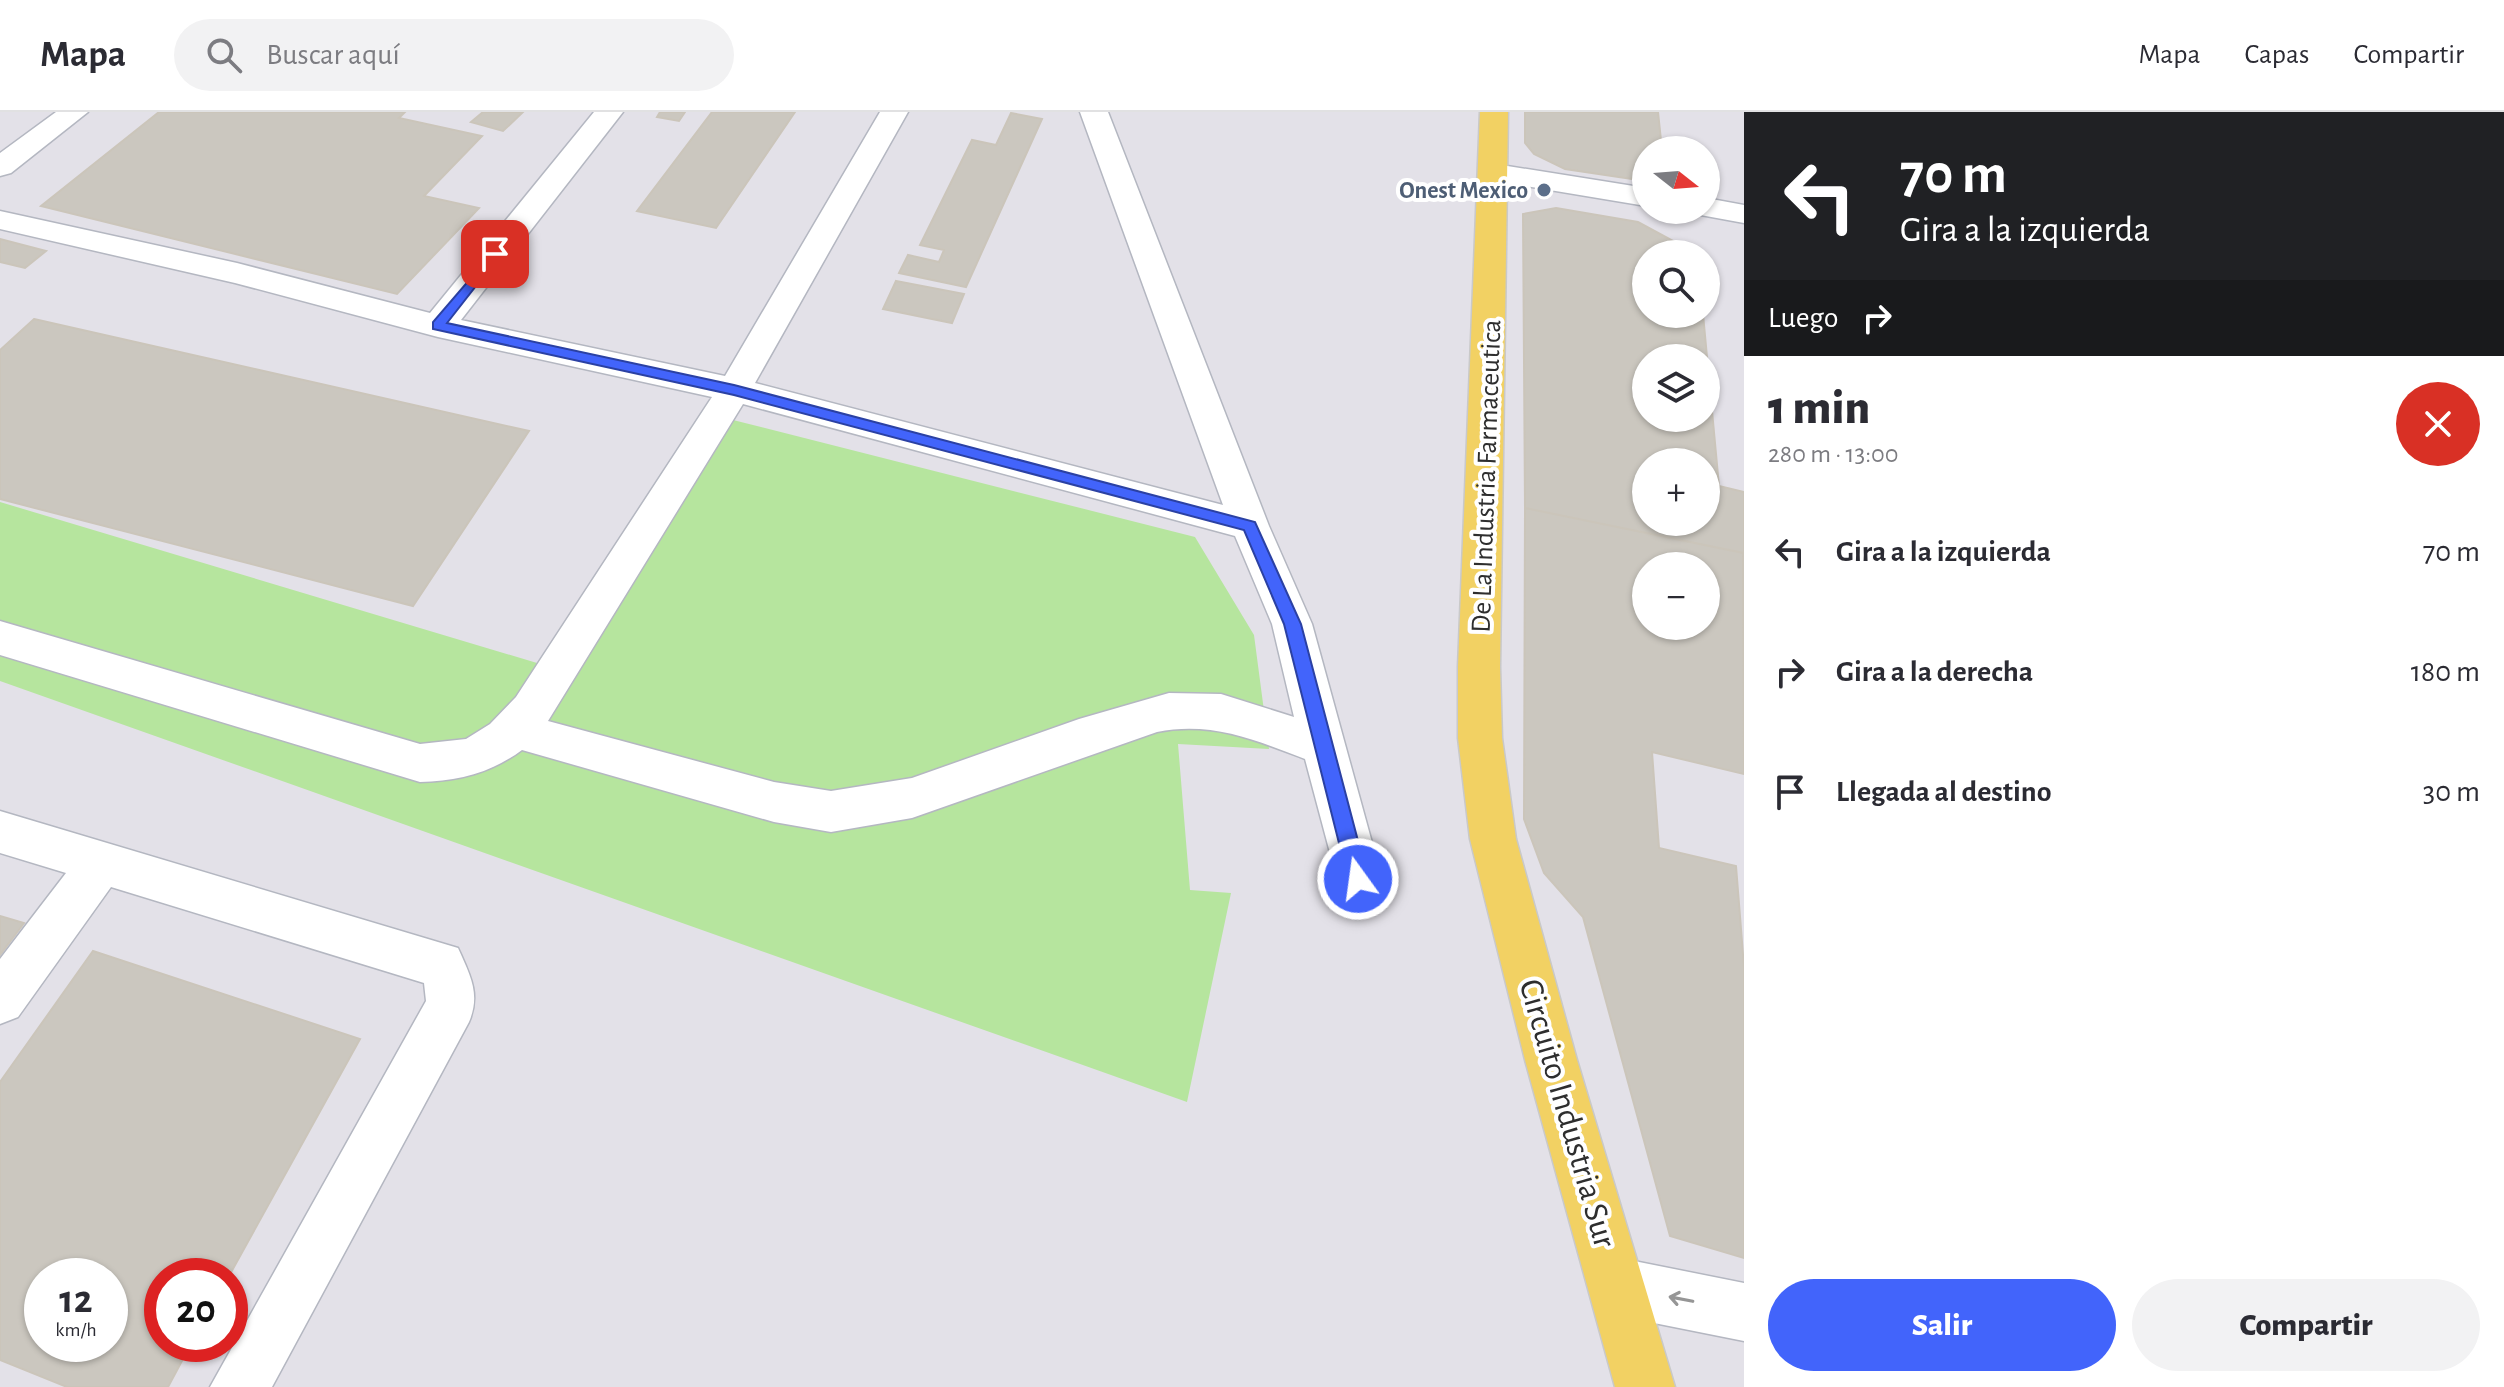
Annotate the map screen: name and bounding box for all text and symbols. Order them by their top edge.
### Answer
search box [174,19,734,91]
icon: search [202,33,246,77]
text: Mapa [40,36,126,74]
text: Buscar aquí [266,40,400,70]
text: Mapa [2138,41,2200,69]
text: Capas [2244,41,2309,69]
text: Compartir [2353,41,2464,69]
north arrow [1632,136,1720,224]
map controls [1632,136,1720,640]
icon: left [1768,144,1872,248]
text: 70 m [1900,147,2007,203]
place label: Onest Mexico [1399,179,1528,203]
marker: Onest Mexico [1535,181,1553,199]
text: Gira a la izquierda [1900,212,2150,248]
pin [461,220,529,288]
icon: arrive [473,232,517,276]
button: search [1632,240,1720,328]
icon: right [1855,296,1899,340]
text: Luego [1768,303,1839,333]
street label: De La Industria Farmaceutica [1468,319,1506,633]
button: layers [1632,344,1720,432]
button: close [2396,382,2480,466]
text: 1 min [1768,385,1870,433]
text: 280 m · 13:00 [1768,441,1899,467]
button: + [1632,448,1720,536]
icon: left [1768,530,1812,574]
text: Gira a la izquierda [1836,537,2051,567]
text: 70 m [2423,537,2480,567]
button: − [1632,552,1720,640]
icon: right [1768,650,1812,694]
text: Gira a la derecha [1836,657,2033,687]
text: 180 m [2411,657,2480,687]
icon: arrive [1768,770,1812,814]
text: Llegada al destino [1836,777,2052,807]
text: 30 m [2423,777,2480,807]
position arrow [1316,837,1400,921]
street label: Circuito Industria Sur [1512,976,1622,1252]
speed limit sign: 20 [144,1258,248,1362]
button: Salir [1768,1279,2116,1371]
button: Compartir [2132,1279,2480,1371]
text: 12 [59,1280,93,1320]
one-way arrow [1669,1291,1695,1306]
text: km/h [55,1320,97,1340]

